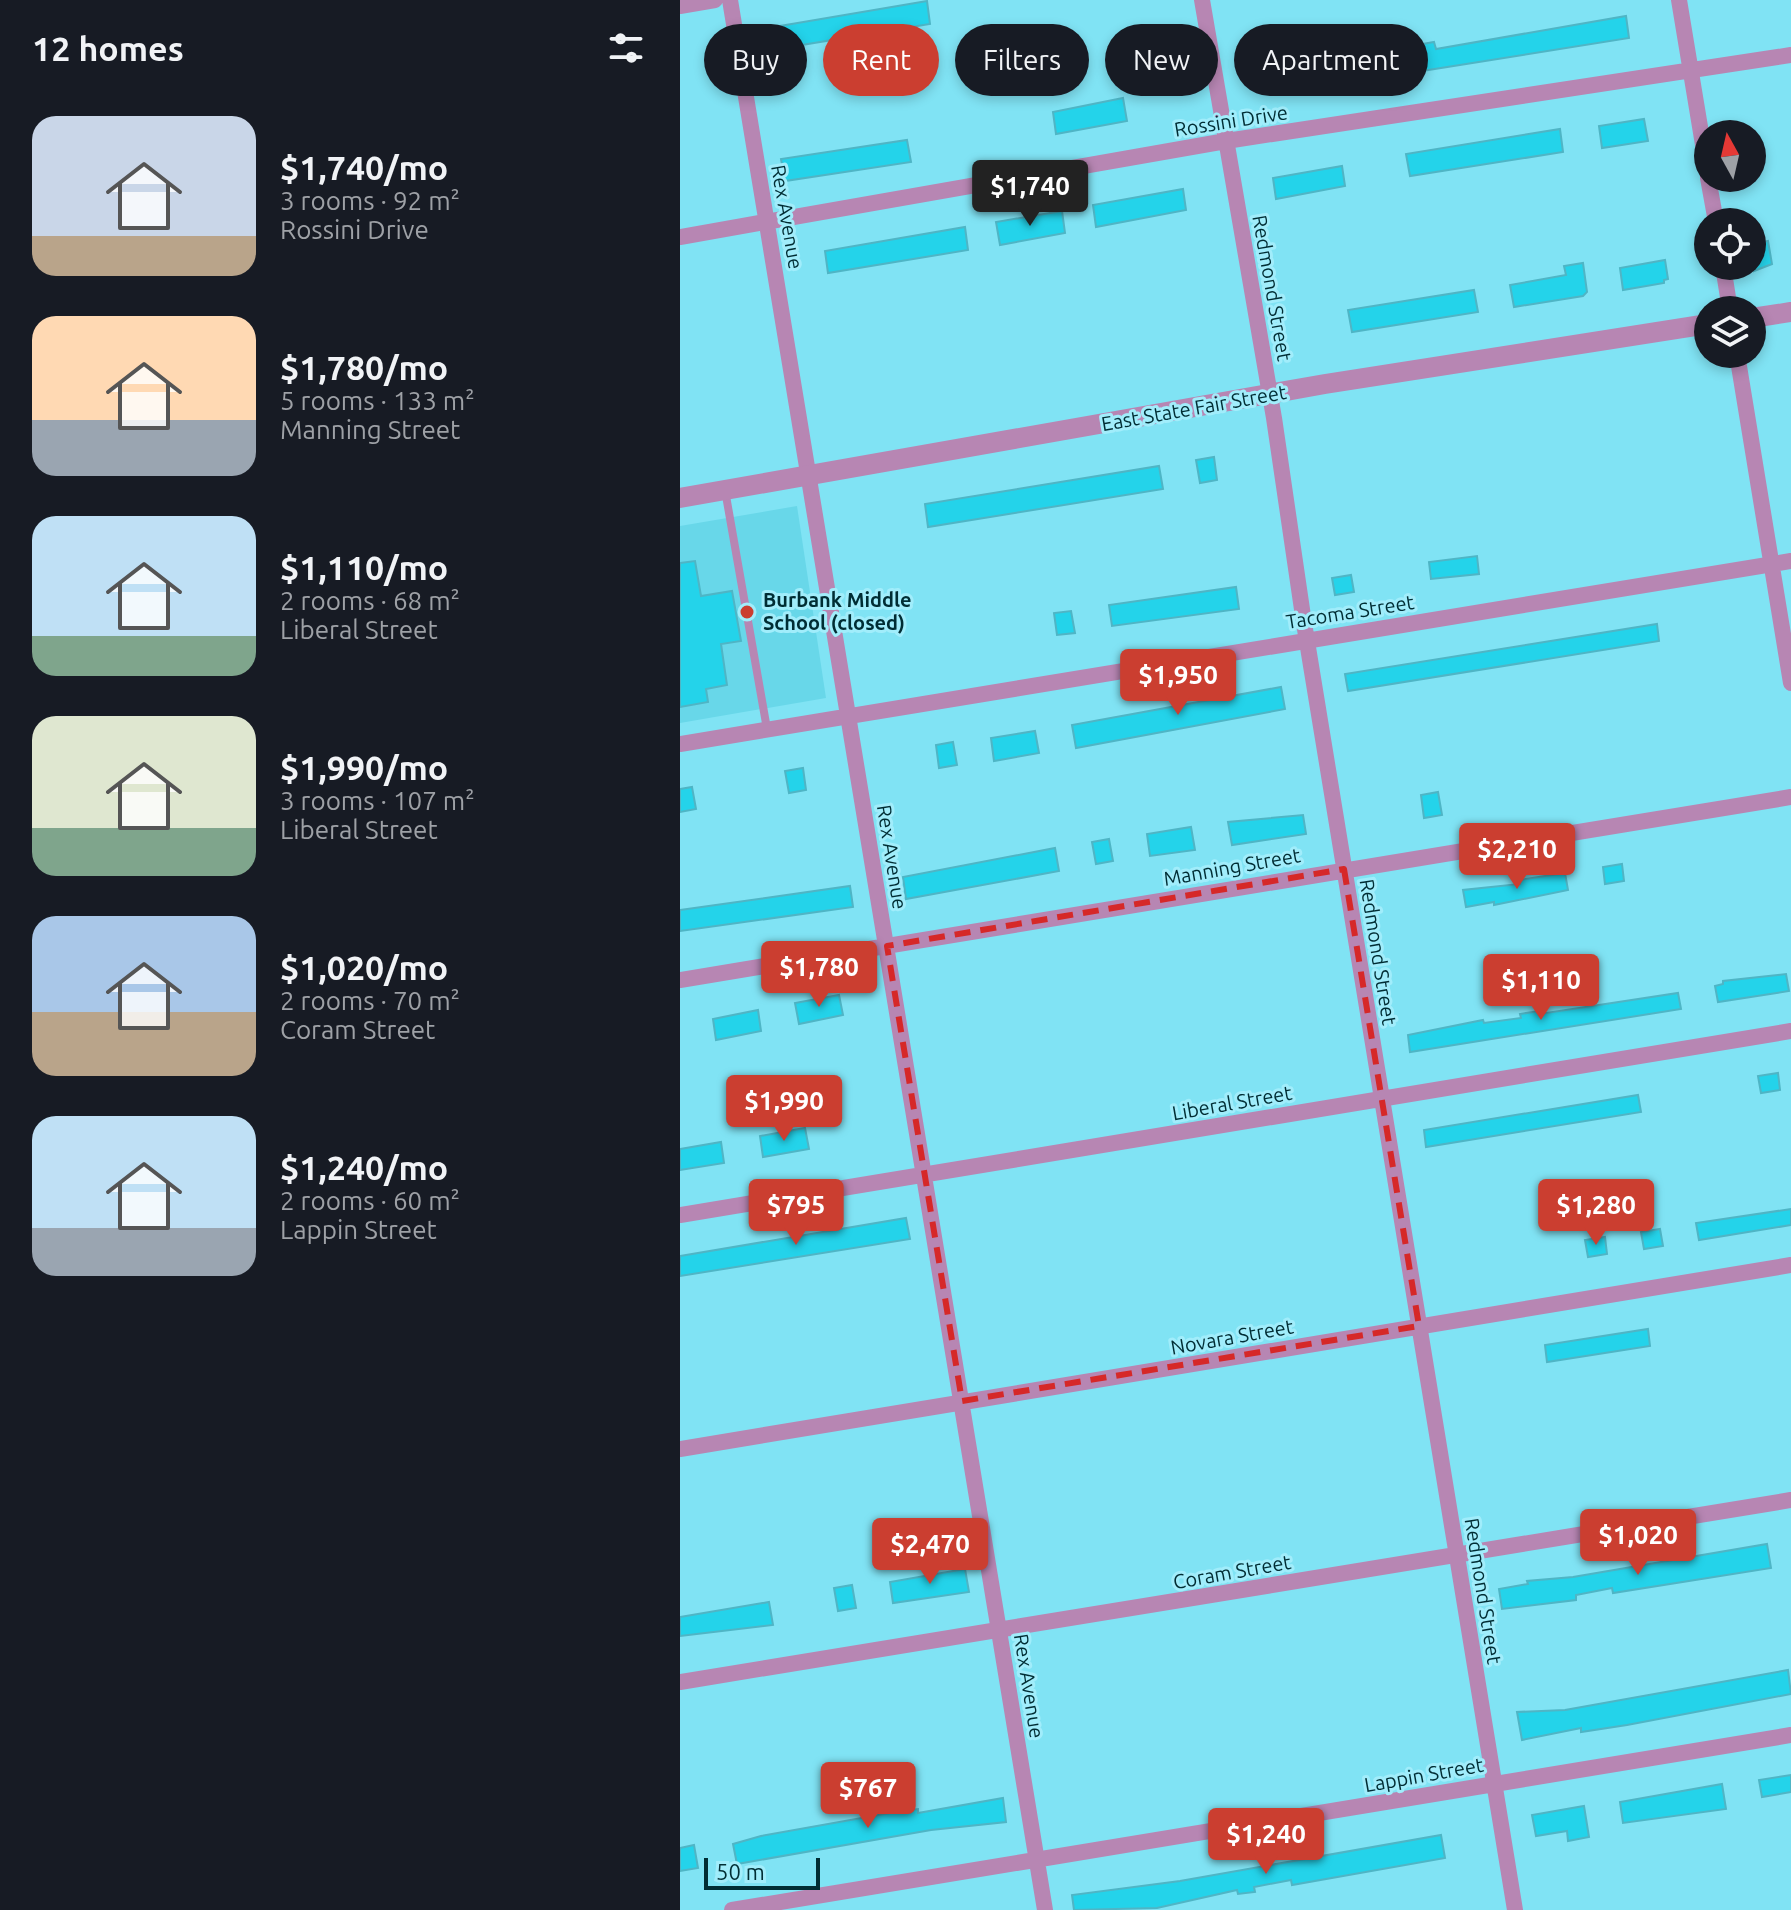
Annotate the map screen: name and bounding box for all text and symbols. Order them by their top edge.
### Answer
chip: Buy [704,24,807,96]
chip: Rent [823,24,939,96]
chip: Filters [955,24,1089,96]
chip: New [1105,24,1218,96]
chip: Apartment [1234,24,1428,96]
icon: filters [604,26,648,70]
text: 12 homes [32,29,184,67]
street label: Rossini Drive [1173,100,1289,141]
north arrow [1694,120,1766,192]
map controls [1694,120,1766,368]
icon: home [96,148,192,244]
text: $1,740/mo [280,148,448,186]
pin: $1,740 [965,160,1095,228]
street label: Rex Avenue [767,163,808,271]
text: $1,740 [990,171,1070,200]
text: 3 rooms · 92 m² [280,186,460,215]
button: locate [1694,208,1766,280]
street label: Redmond Street [1248,213,1297,363]
text: Rossini Drive [280,215,429,244]
button: layers [1694,296,1766,368]
icon: home [96,348,192,444]
text: $1,780/mo [280,348,448,386]
street label: East State Fair Street [1100,380,1288,435]
text: 5 rooms · 133 m² [280,386,475,415]
text: Manning Street [280,415,460,444]
icon: home [96,548,192,644]
text: $1,110/mo [280,548,448,586]
text: 2 rooms · 68 m² [280,586,460,615]
place label: Burbank Middle School (closed) [763,588,912,634]
street label: Tacoma Street [1284,590,1416,633]
marker: Burbank Middle School (closed) [738,603,756,621]
text: Liberal Street [280,615,438,644]
pin: $1,950 [1113,649,1243,717]
text: $1,950 [1138,660,1218,689]
icon: home [96,748,192,844]
text: $1,990/mo [280,748,448,786]
text: 3 rooms · 107 m² [280,786,475,815]
street label: Rex Avenue [873,803,912,911]
text: Liberal Street [280,815,438,844]
pin: $2,210 [1452,823,1582,891]
text: $2,210 [1477,834,1557,863]
street label: Manning Street [1162,843,1302,890]
street label: Redmond Street [1356,877,1401,1027]
pin: $1,780 [754,941,884,1009]
icon: home [96,948,192,1044]
text: $1,020/mo [280,948,448,986]
text: $1,780 [779,952,859,981]
pin: $1,110 [1476,954,1606,1022]
text: $1,110 [1501,965,1581,994]
text: 2 rooms · 70 m² [280,986,460,1015]
text: Coram Street [280,1015,435,1044]
pin: $1,990 [719,1075,849,1143]
street label: Liberal Street [1170,1081,1294,1124]
text: $1,990 [744,1086,824,1115]
icon: home [96,1148,192,1244]
text: $1,240/mo [280,1148,448,1186]
pin: $795 [749,1179,843,1247]
pin: $1,280 [1531,1179,1661,1247]
text: 2 rooms · 60 m² [280,1186,460,1215]
text: $795 [767,1190,825,1219]
text: $1,280 [1556,1190,1636,1219]
text: Lappin Street [280,1215,437,1244]
street label: Novara Street [1169,1314,1295,1359]
pin: $1,020 [1573,1509,1703,1577]
street label: Redmond Street [1461,1516,1506,1666]
pin: $2,470 [865,1518,995,1586]
text: $1,020 [1598,1520,1678,1549]
text: $2,470 [890,1529,970,1558]
street label: Coram Street [1171,1550,1293,1593]
street label: Rex Avenue [1010,1632,1049,1740]
street label: Lappin Street [1363,1753,1485,1796]
pin: $767 [821,1762,915,1830]
text: $767 [839,1773,897,1802]
pin: $1,240 [1201,1808,1331,1876]
text: $1,240 [1226,1819,1306,1848]
scale bar [704,1854,820,1890]
text: 50 m [716,1859,765,1884]

